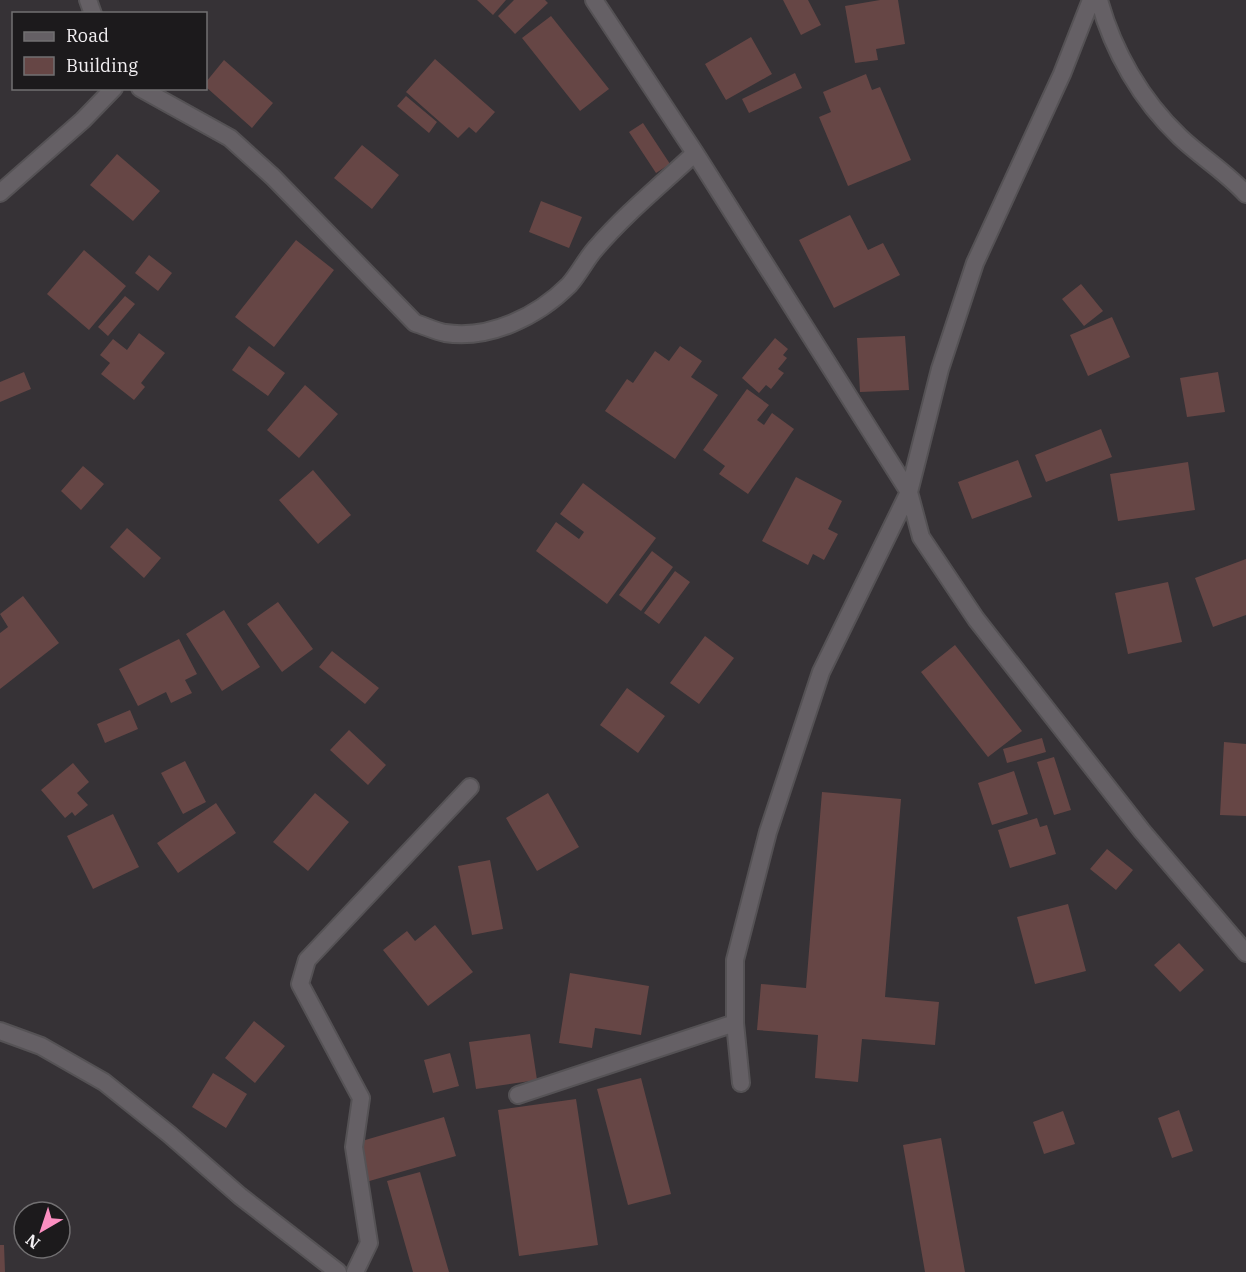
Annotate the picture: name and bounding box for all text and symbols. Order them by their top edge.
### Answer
legend [12,12,207,90]
text: Road [66,24,109,47]
text: Building [66,54,138,77]
north arrow [12,1200,72,1260]
text: N [21,1230,44,1253]

